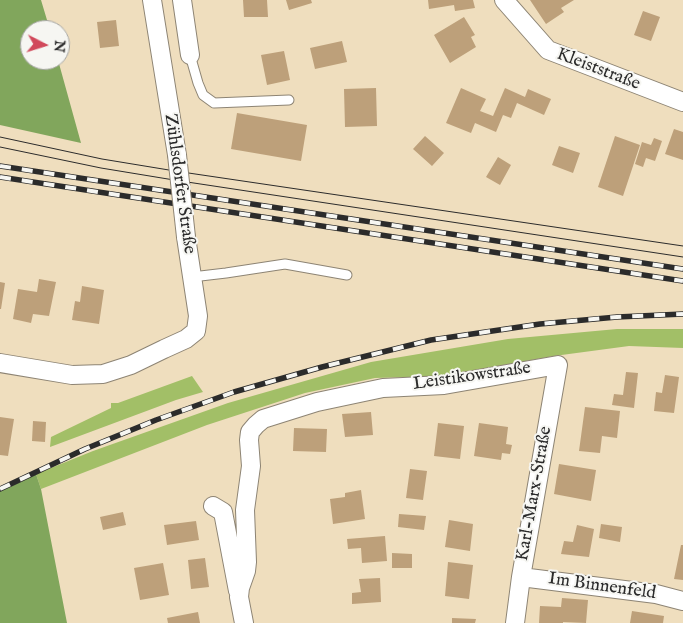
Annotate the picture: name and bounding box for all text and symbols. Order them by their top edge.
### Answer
north arrow [20,20,70,70]
text: N [49,39,68,53]
street label: Kleiststraße [553,44,643,96]
street label: Zühlsdorfer Straße [158,113,200,255]
street label: Leistikowstraße [412,358,532,396]
street label: Karl-Marx-Straße [513,425,557,563]
street label: Im Binnenfeld [547,569,657,605]

